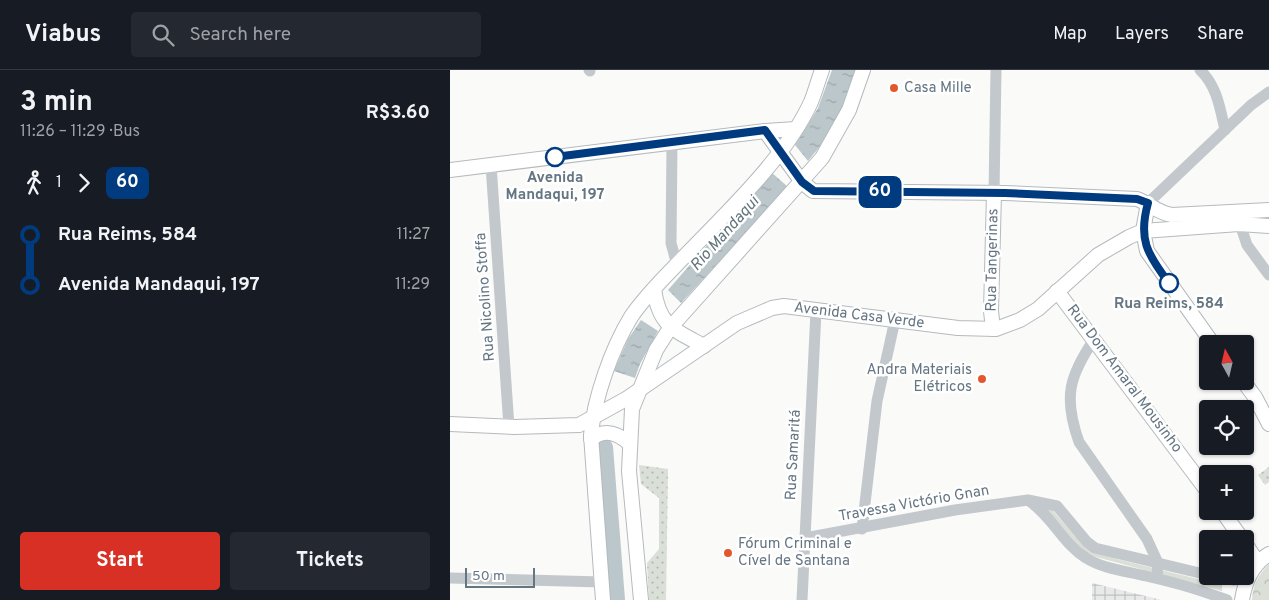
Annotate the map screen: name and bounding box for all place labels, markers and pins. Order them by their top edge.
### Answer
place label: Casa Mille [904,79,972,98]
marker: Casa Mille [888,82,900,94]
marker: Avenida Mandaqui, 197 [545,147,565,167]
place label: Avenida Mandaqui, 197 [506,169,604,205]
marker: Rua Reims, 584 [1159,273,1179,293]
place label: Rua Reims, 584 [1114,295,1224,314]
place label: Andra Materiais Elétricos [866,361,972,397]
marker: Andra Materiais Elétricos [976,373,988,385]
place label: Fórum Criminal e Cível de Santana [738,535,852,571]
marker: Fórum Criminal e Cível de Santana [722,547,734,559]

